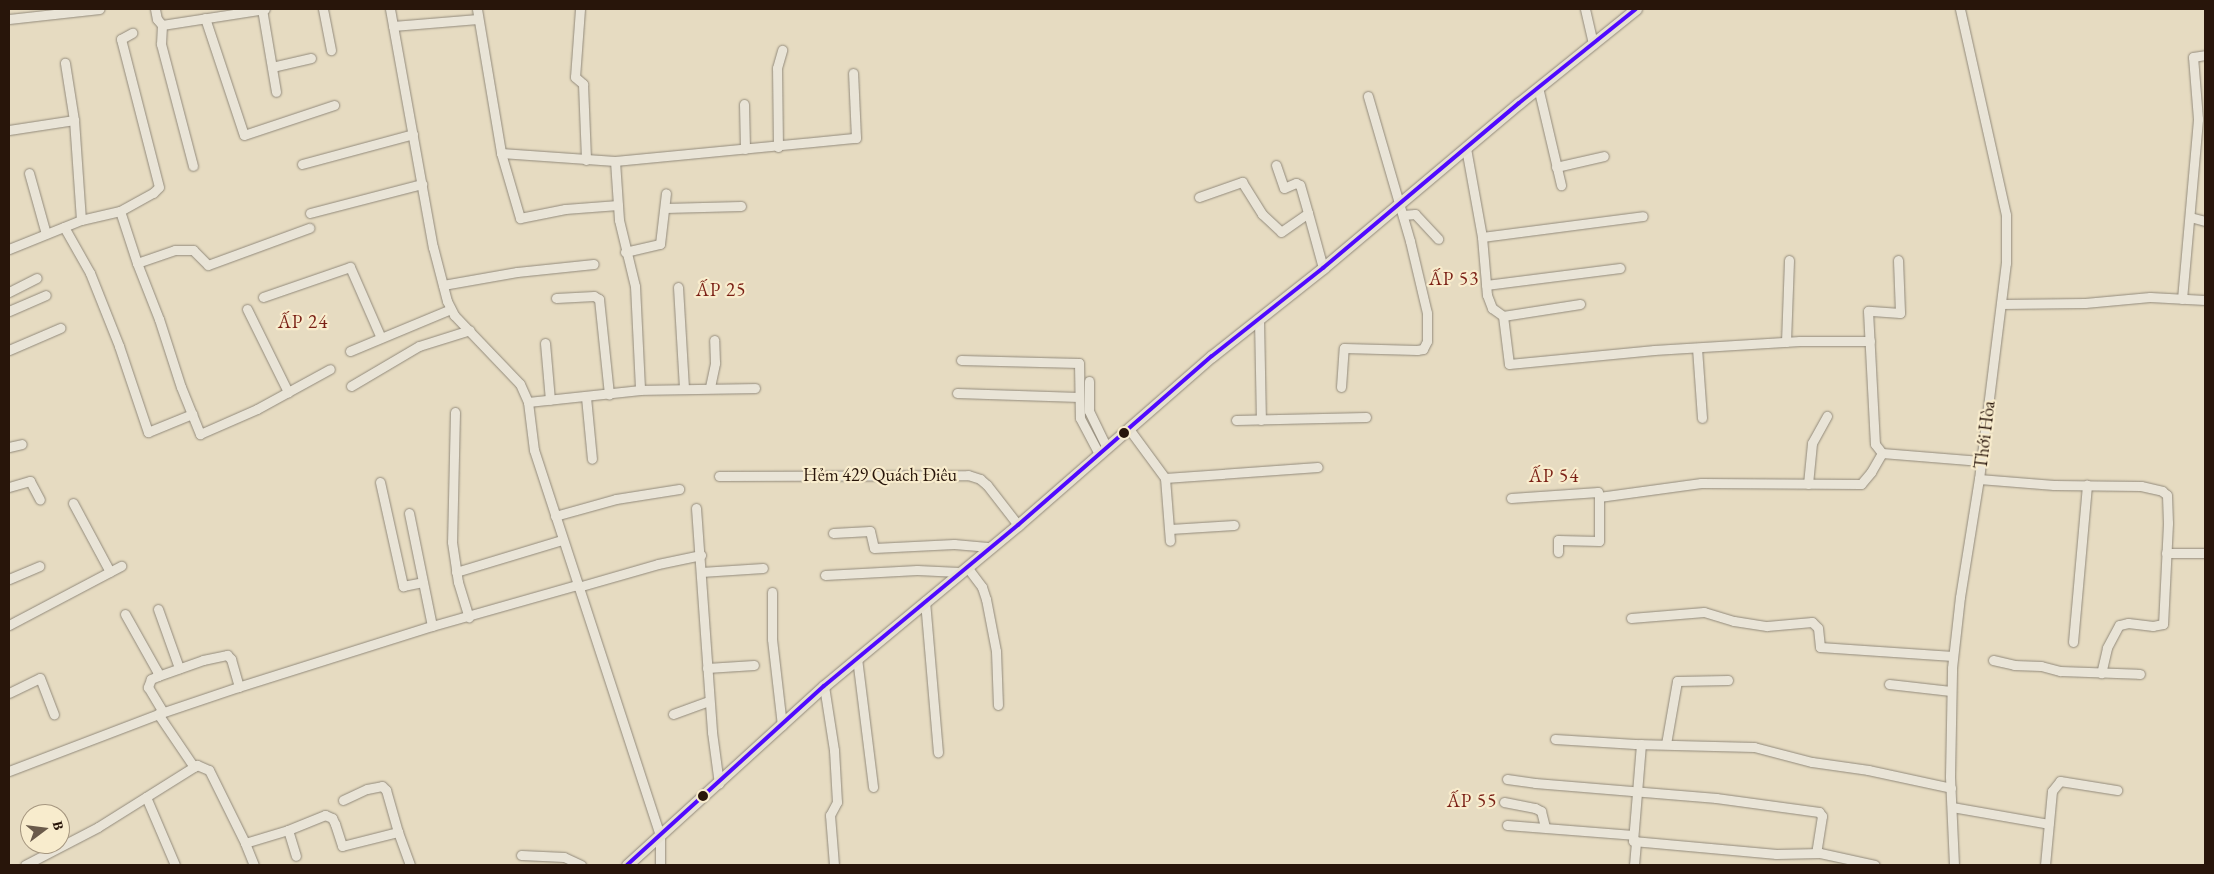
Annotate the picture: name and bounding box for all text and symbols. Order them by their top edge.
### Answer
district label: ẤP 53 [1428,268,1480,290]
district label: ẤP 25 [695,279,747,301]
district label: ẤP 24 [277,311,329,333]
street label: Thới Hòa [1970,400,2000,470]
unlabelled marker [1119,428,1129,438]
street label: Hẻm 429 Quách Điêu [803,464,957,486]
district label: ẤP 54 [1528,465,1580,487]
district label: ẤP 55 [1446,790,1498,812]
unlabelled marker [698,791,708,801]
north arrow [20,804,70,854]
text: B [49,819,68,832]

